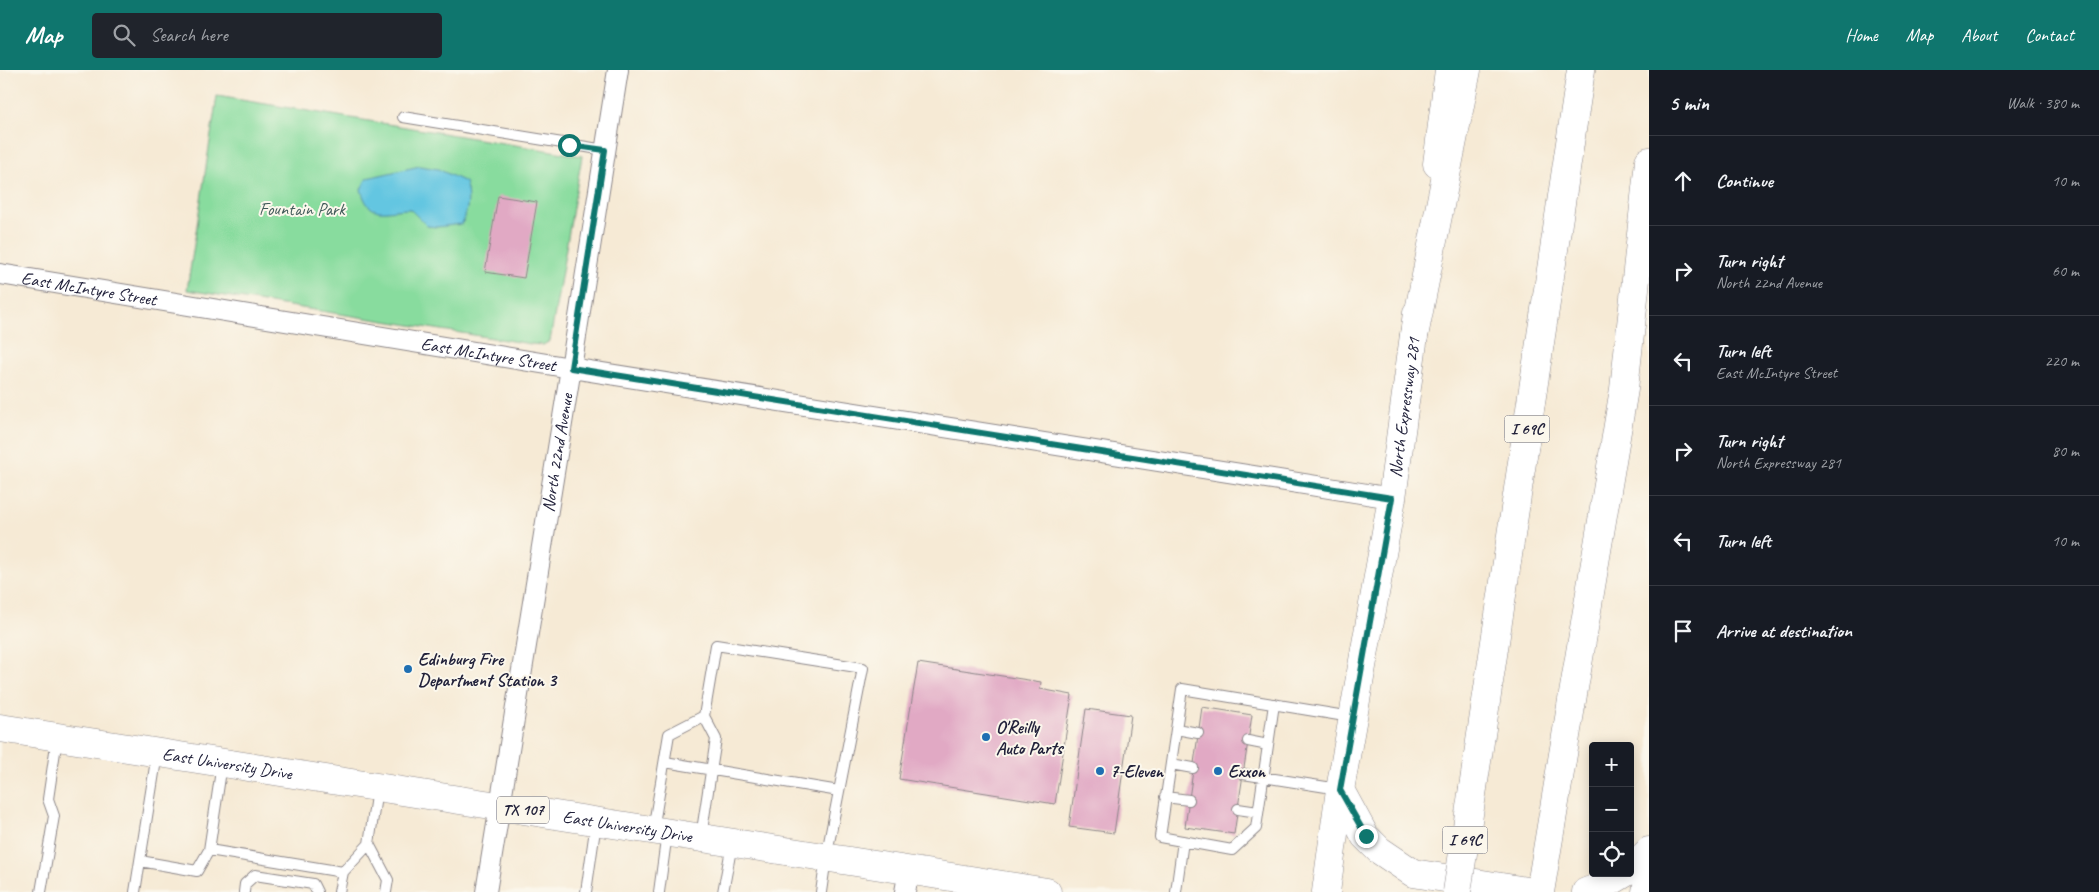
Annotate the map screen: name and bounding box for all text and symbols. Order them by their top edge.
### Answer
search box [92,13,442,58]
text: Map [25,20,62,50]
icon: search [110,21,138,49]
text: Search here [150,23,228,47]
text: Home [1845,24,1878,46]
text: Map [1906,24,1933,46]
text: About [1961,24,1997,46]
text: Contact [2025,24,2074,46]
text: 5 min [1669,90,1709,116]
text: Walk · 380 m [2007,93,2079,113]
route start [558,134,581,157]
icon: ahead [1669,167,1697,195]
text: Continue [1716,169,1773,193]
text: 10 m [2052,171,2079,191]
park label: Fountain Park [259,198,346,220]
text: Turn right [1716,249,1783,273]
icon: right [1669,257,1697,285]
text: 60 m [2052,261,2079,281]
street label: East McIntyre Street [20,267,160,311]
text: North 22nd Avenue [1716,273,1822,293]
street label: East McIntyre Street [419,332,560,377]
street label: North Expressway 281 [1384,335,1425,479]
text: Turn left [1716,339,1771,363]
icon: left [1669,347,1697,375]
text: 220 m [2045,351,2079,371]
text: East McIntyre Street [1716,363,1837,383]
street label: North 22nd Avenue [537,391,578,513]
road number: I 69C [1504,416,1550,442]
text: Turn right [1716,429,1783,453]
icon: right [1669,437,1697,465]
text: 80 m [2052,441,2079,461]
text: North Expressway 281 [1716,453,1841,473]
icon: left [1669,527,1697,555]
text: Turn left [1716,529,1771,553]
text: 10 m [2052,531,2079,551]
icon: arrive [1669,617,1697,645]
text: Arrive at destination [1716,619,1852,643]
place label: Edinburg Fire Department Station 3 [418,648,558,691]
marker: Edinburg Fire Department Station 3 [402,663,414,675]
place label: O'Reilly Auto Parts [996,716,1064,759]
marker: O'Reilly Auto Parts [980,731,992,743]
map controls [1589,742,1634,877]
button: + [1589,742,1634,787]
street label: East University Drive [161,743,294,785]
place label: 7-Eleven [1110,760,1165,782]
place label: Exxon [1228,760,1267,782]
marker: 7-Eleven [1094,765,1106,777]
marker: Exxon [1212,765,1224,777]
button: − [1589,787,1634,832]
road number: TX 107 [497,796,549,824]
street label: East University Drive [561,805,695,847]
route end [1355,825,1378,848]
road number: I 69C [1442,826,1488,854]
button: locate [1589,832,1634,877]

